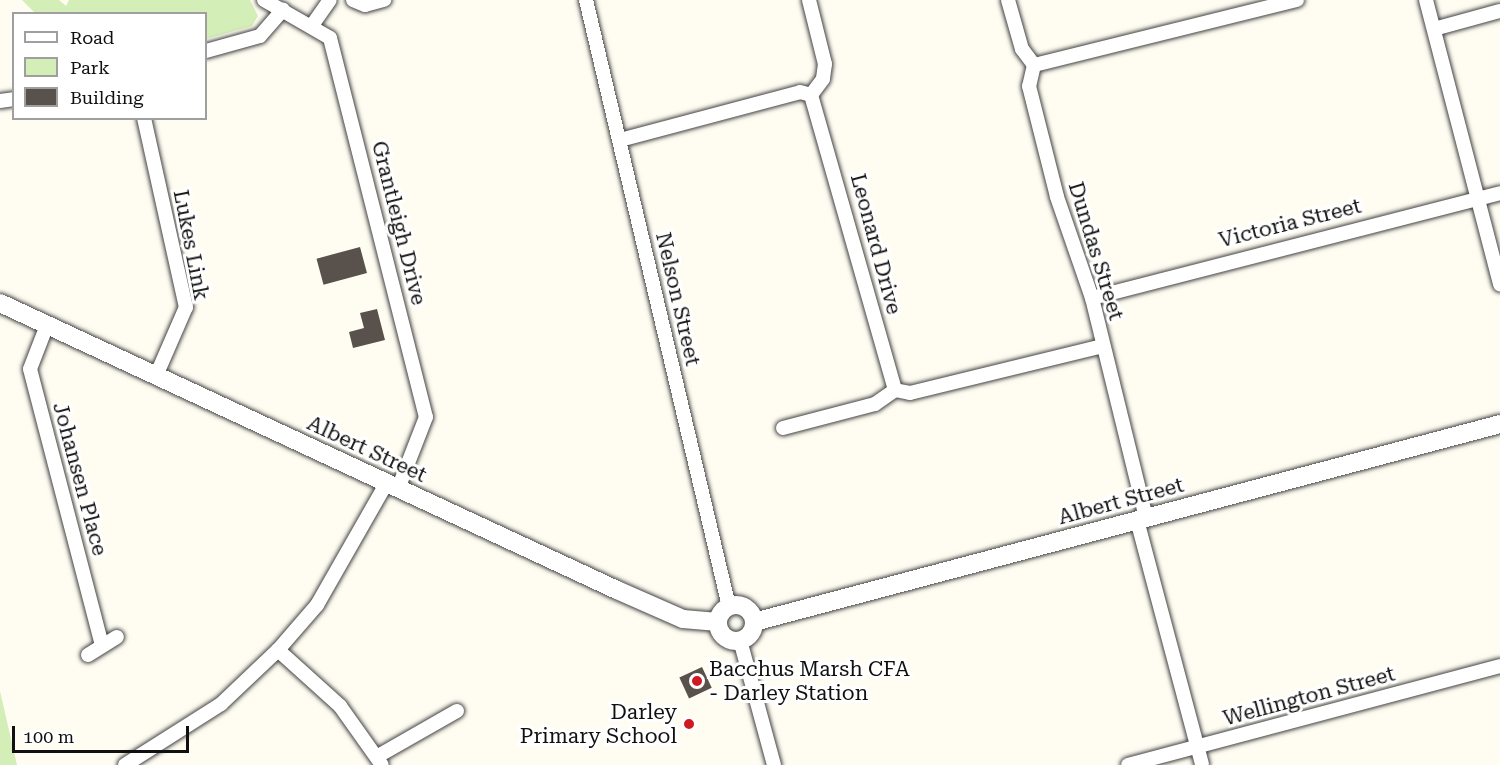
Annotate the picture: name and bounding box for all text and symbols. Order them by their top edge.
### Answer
legend [12,12,207,120]
text: Road [70,27,114,48]
text: Park [70,57,110,78]
text: Building [70,87,144,108]
street label: Grantleigh Drive [366,138,432,308]
street label: Leonard Drive [845,171,907,317]
street label: Dundas Street [1063,179,1129,323]
street label: Lukes Link [168,188,214,302]
street label: Victoria Street [1216,193,1364,253]
street label: Nelson Street [650,230,706,368]
street label: Johansen Place [47,400,113,558]
street label: Albert Street [303,410,431,488]
street label: Albert Street [1055,472,1187,530]
place label: Bacchus Marsh CFA - Darley Station [709,656,910,706]
street label: Wellington Street [1220,661,1398,731]
marker: Bacchus Marsh CFA - Darley Station [690,674,704,688]
place label: Darley Primary School [520,699,677,749]
scale bar [15,714,192,752]
marker: Darley Primary School [682,717,696,731]
text: 100 m [23,726,74,747]

